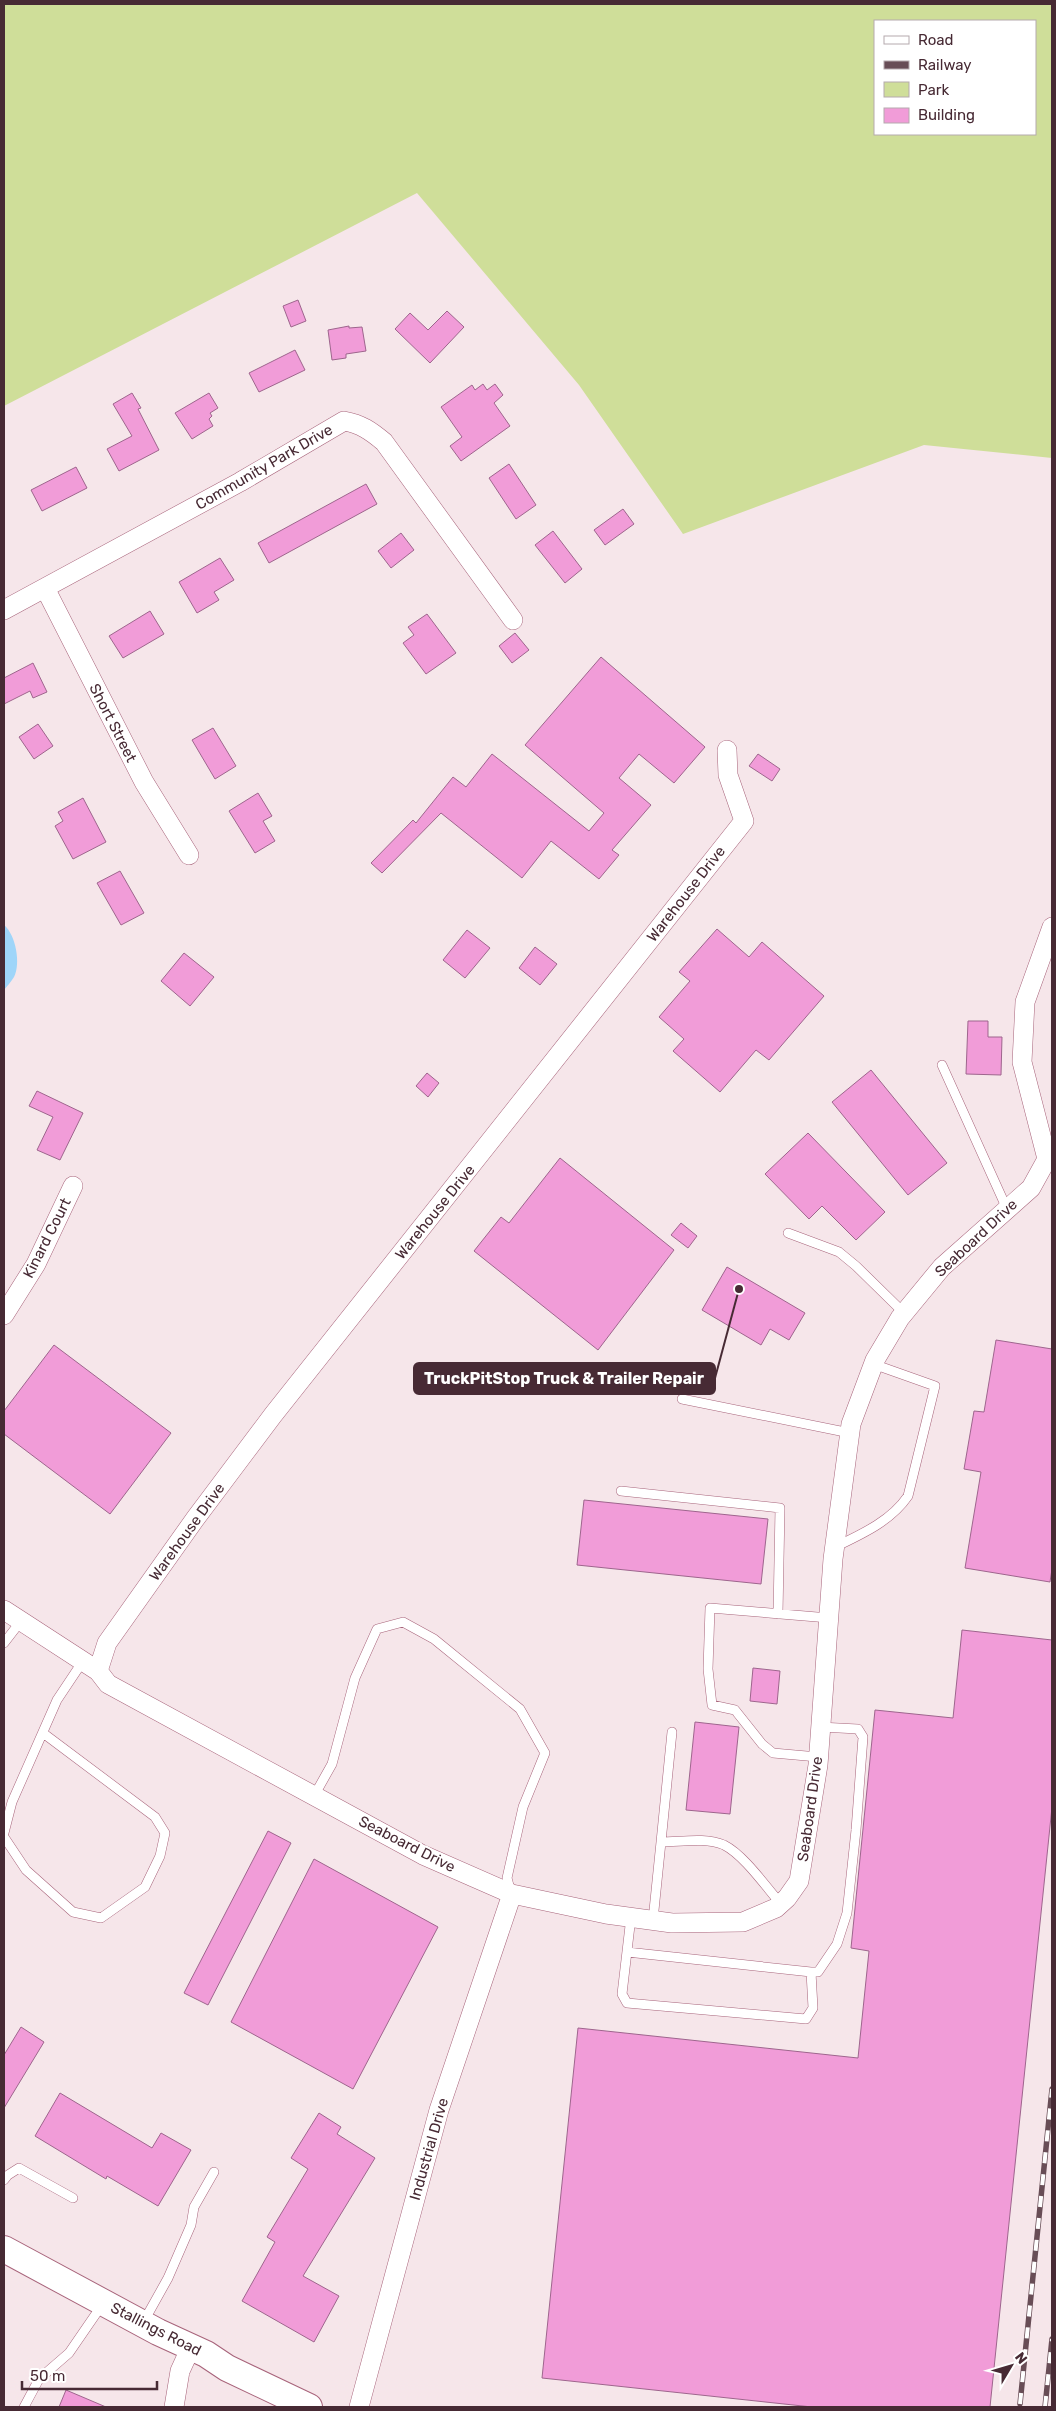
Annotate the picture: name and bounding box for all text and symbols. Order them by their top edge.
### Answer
legend [874,20,1036,135]
text: Road [918,31,954,49]
text: Railway [918,56,972,74]
text: Park [918,81,949,99]
text: Building [918,106,975,124]
street label: Community Park Drive [192,420,336,514]
street label: Short Street [86,681,141,765]
street label: Warehouse Drive [643,843,729,945]
street label: Warehouse Drive [391,1161,479,1263]
street label: Kinard Court [19,1195,75,1281]
street label: Seaboard Drive [931,1195,1021,1281]
callout: TruckPitStop Truck & Trailer Repair [414,1363,715,1394]
text: TruckPitStop Truck & Trailer Repair [424,1369,705,1388]
street label: Warehouse Drive [145,1480,229,1584]
street label: Seaboard Drive [794,1755,826,1863]
street label: Seaboard Drive [356,1812,458,1876]
street label: Industrial Drive [406,2096,452,2202]
street label: Stallings Road [108,2298,204,2360]
north arrow [986,2341,1036,2391]
text: N [1011,2349,1031,2368]
scale bar [22,2358,158,2390]
text: 50 m [30,2367,65,2385]

